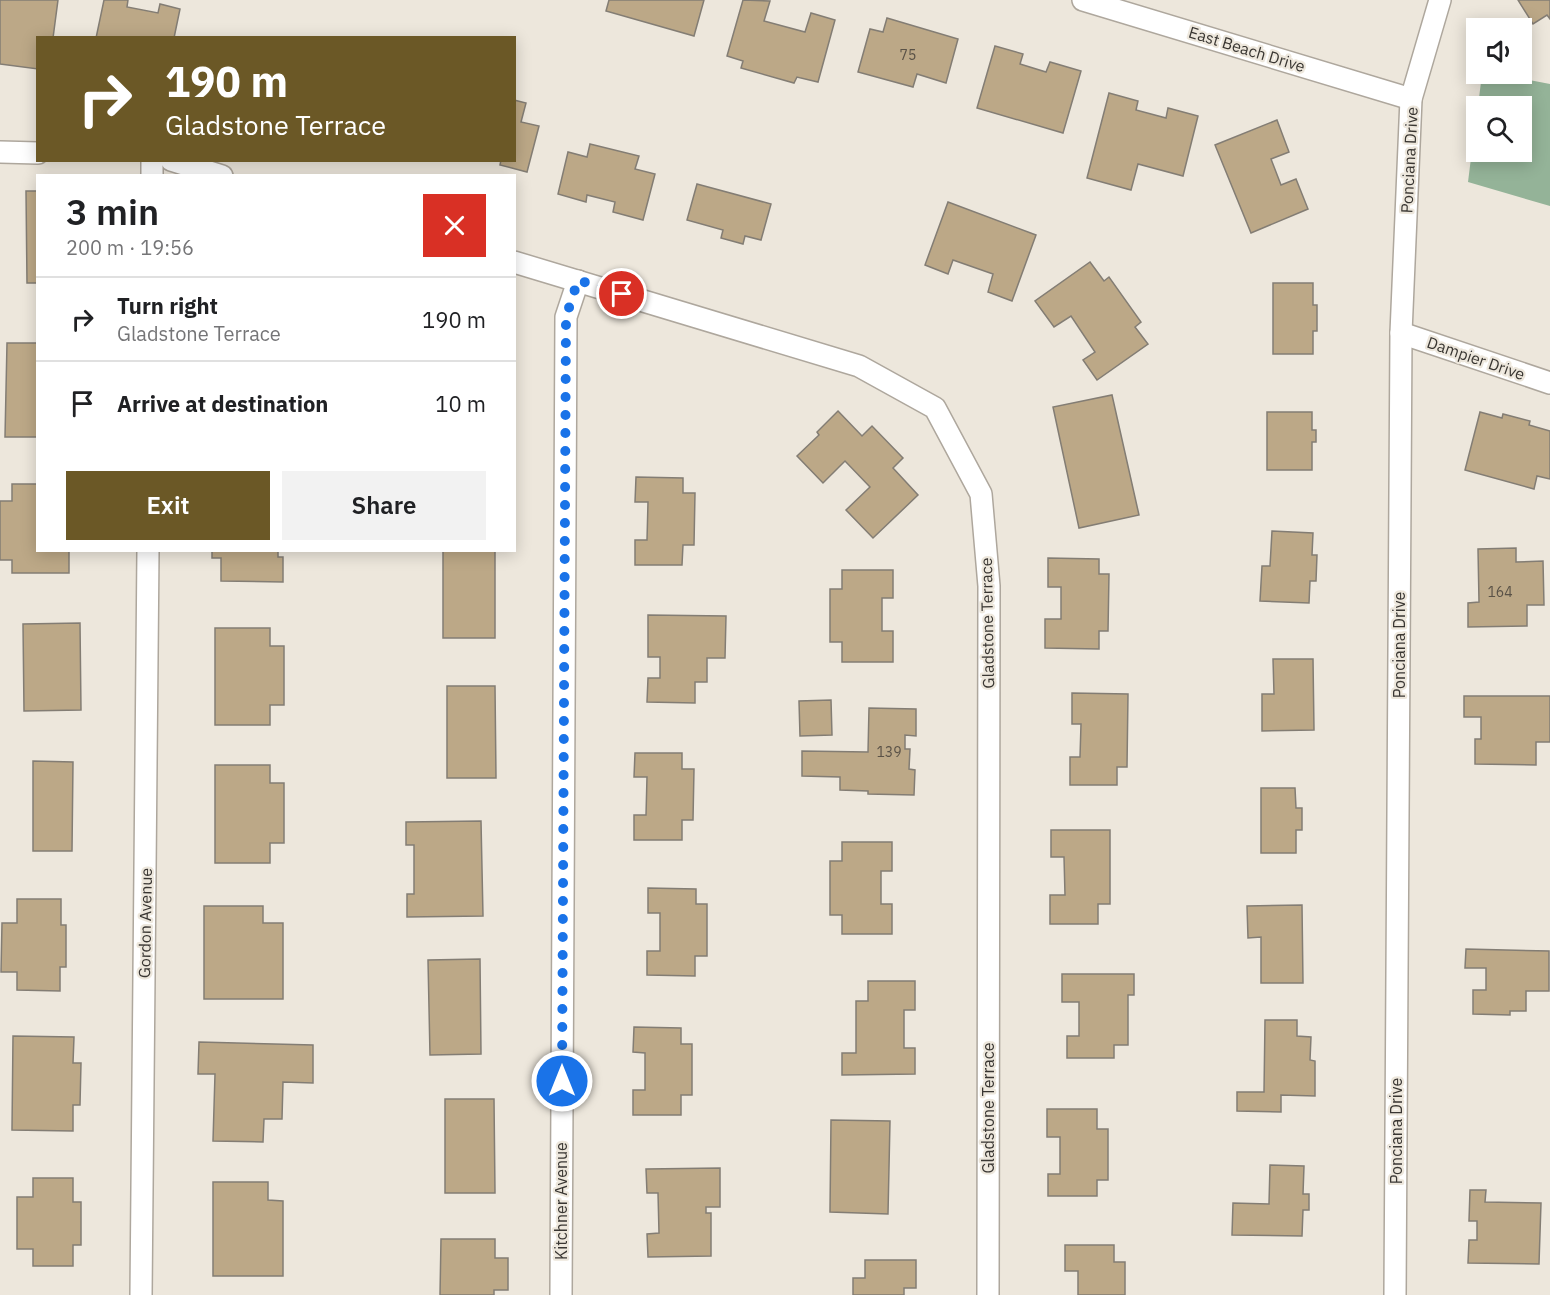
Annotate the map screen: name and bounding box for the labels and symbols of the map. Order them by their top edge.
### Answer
street label: East Beach Drive [1186,22,1308,76]
house number: 75 [900,46,916,64]
street label: Ponciana Drive [1396,106,1422,214]
pin [596,268,647,319]
street label: Dampier Drive [1424,332,1528,384]
street label: Gladstone Terrace [976,557,998,689]
house number: 164 [1487,583,1513,601]
street label: Ponciana Drive [1389,592,1409,698]
house number: 139 [876,743,902,761]
street label: Gordon Avenue [134,867,156,978]
street label: Gladstone Terrace [978,1042,998,1174]
position arrow [530,1049,594,1113]
street label: Ponciana Drive [1386,1078,1406,1184]
street label: Kitchner Avenue [551,1142,571,1260]

